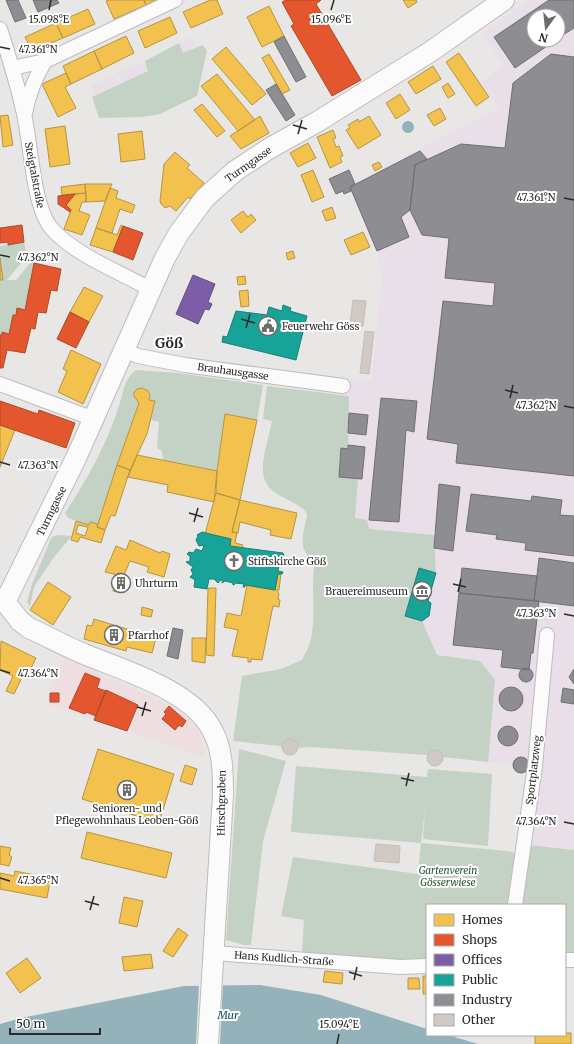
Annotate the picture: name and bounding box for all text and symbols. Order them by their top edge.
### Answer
north arrow [526,8,566,48]
text: 15.098°E [29,13,70,26]
text: 15.096°E [311,13,352,26]
text: N [537,30,549,46]
text: 47.361°N [19,43,58,56]
street label: Steigtalstraße [22,141,47,209]
street label: Turmgasse [222,144,274,185]
text: 47.361°N [517,191,556,204]
text: 47.362°N [18,251,59,264]
public building icon: Feuerwehr Göss [257,315,279,337]
place label: Feuerwehr Göss [282,320,359,333]
district label: Göß [155,334,183,352]
street label: Brauhausgasse [196,360,269,383]
text: 47.362°N [516,399,557,412]
text: 47.363°N [18,459,59,472]
street label: Turmgasse [34,484,69,538]
church icon: Stiftskirche Göß [223,550,245,572]
place label: Stiftskirche Göß [248,555,326,568]
building icon: Uhrturm [110,572,132,594]
place label: Uhrturm [135,577,178,590]
museum icon: Brauereimuseum [411,580,433,602]
place label: Brauereimuseum [325,585,408,598]
text: 47.363°N [516,607,557,620]
building icon: Pfarrhof [103,624,125,646]
place label: Pfarrhof [128,629,170,642]
text: 47.364°N [18,667,59,680]
street label: Sportplatzweg [523,734,544,806]
street label: Hirschgraben [214,770,229,836]
building icon: Senioren- und Pflegewohnhaus Leoben-Göß [116,779,138,801]
place label: Senioren- und Pflegewohnhaus Leoben-Göß [56,802,198,827]
text: 47.364°N [516,815,557,828]
park label: Gartenverein Gösserwiese [419,864,477,889]
text: 47.365°N [18,874,59,887]
legend [426,904,566,1036]
text: Homes [462,912,503,927]
text: Shops [462,932,497,947]
street label: Hans Kudlich-Straße [234,949,334,968]
text: Offices [462,952,502,967]
text: Public [462,972,498,987]
text: Industry [462,992,512,1007]
water label: Mur [216,1008,239,1022]
scale bar [10,1010,100,1036]
text: Other [462,1012,496,1027]
text: 50 m [16,1016,45,1031]
text: 15.094°E [319,1018,359,1031]

